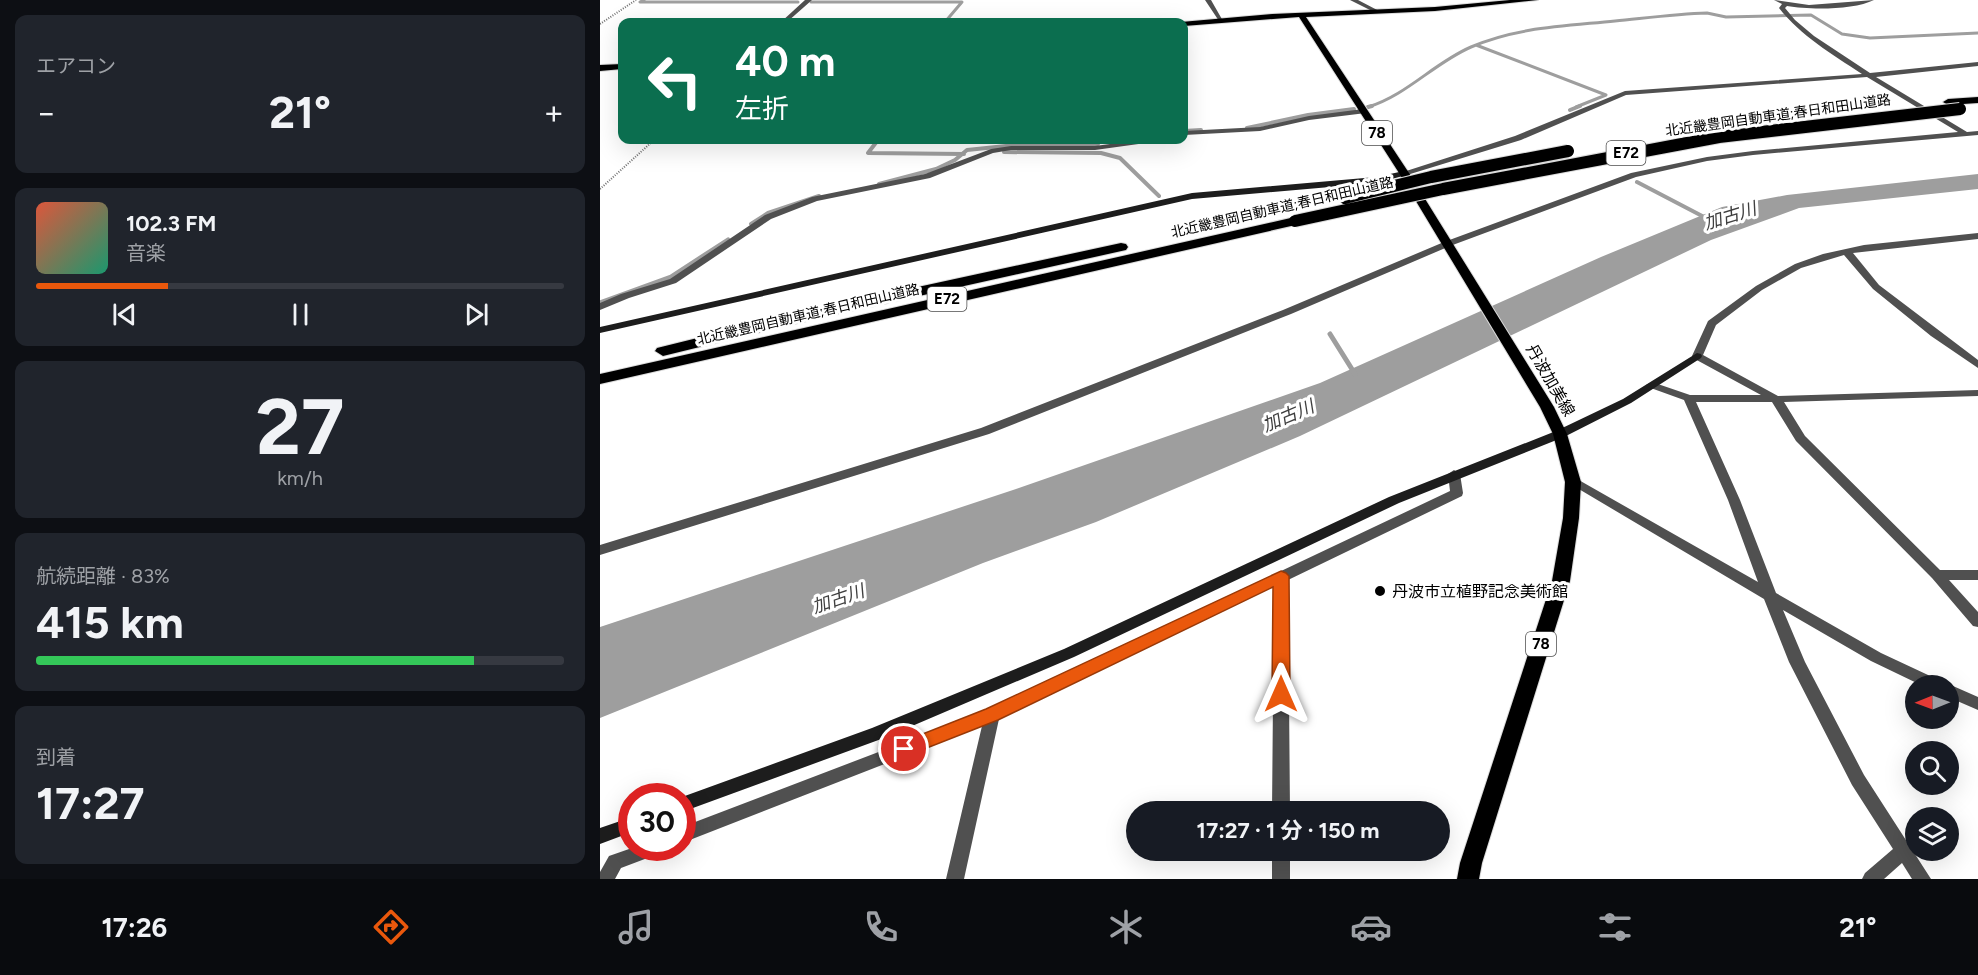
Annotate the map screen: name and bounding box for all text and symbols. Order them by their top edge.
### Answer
text: 40 m [735,36,835,87]
icon: left [636,42,714,120]
text: エアコン [36,54,116,78]
text: 21° [269,85,331,139]
street label: 北近畿豊岡自動車道;春日和田山道路 [1664,91,1892,140]
text: 左折 [735,92,789,125]
text: − [36,93,57,132]
text: + [543,93,564,132]
road number: 78 [1362,121,1392,145]
road number: E72 [1606,141,1646,165]
street label: 北近畿豊岡自動車道;春日和田山道路 [1169,174,1395,241]
water label: 加古川 [1701,197,1761,234]
text: 102.3 FM [126,210,216,237]
text: 音楽 [126,241,166,265]
street label: 北近畿豊岡自動車道;春日和田山道路 [695,281,921,348]
road number: E72 [928,287,966,311]
icon: previous [108,298,141,331]
icon: pause [284,298,317,331]
icon: next [460,298,493,331]
street label: 丹波加美線 [1522,341,1579,420]
text: 27 [256,380,344,474]
water label: 加古川 [1259,395,1319,437]
text: km/h [277,466,323,490]
text: 航続距離 · 83% [36,564,170,588]
water label: 加古川 [809,579,869,618]
place label: 丹波市立植野記念美術館 [1392,582,1568,601]
marker: 丹波市立植野記念美術館 [1373,584,1387,598]
text: 415 km [36,595,184,649]
road number: 78 [1526,632,1556,656]
position arrow [1249,662,1313,726]
north arrow [1905,675,1959,729]
map controls [1905,675,1959,861]
pin [878,723,929,774]
icon: arrive [887,732,920,765]
button: search [1905,741,1959,795]
text: 到着 [36,745,76,769]
text: 17:27 [36,776,145,830]
speed limit sign: 30 [618,783,696,861]
button: layers [1905,807,1959,861]
text: 17:27 · 1 分 · 150 m [1197,817,1379,844]
icon: directions [370,906,412,948]
icon: music [615,906,657,948]
icon: phone [860,906,902,948]
icon: climate [1105,906,1147,948]
icon: car [1350,906,1392,948]
icon: filters [1594,906,1636,948]
text: 17:26 [101,911,167,944]
text: 21° [1839,911,1877,944]

